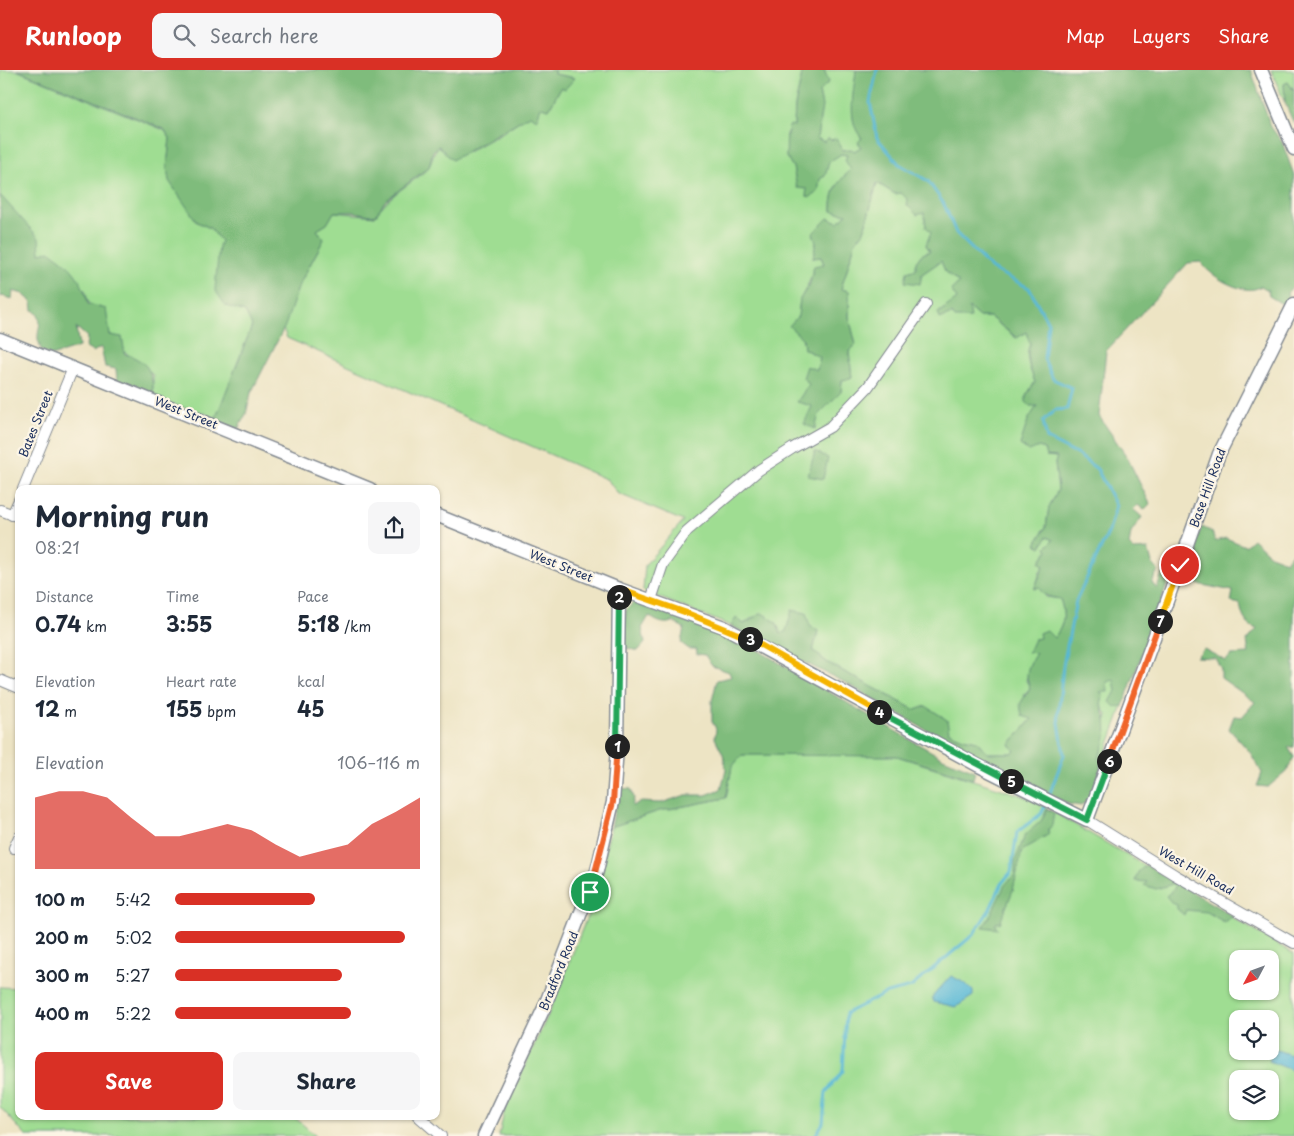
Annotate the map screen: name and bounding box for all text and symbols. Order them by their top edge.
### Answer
search box [152,13,502,58]
text: Runloop [25,17,122,53]
icon: search [170,21,198,49]
text: Search here [210,21,318,49]
text: Map [1066,22,1105,49]
text: Layers [1133,22,1190,49]
text: Share [1218,22,1269,49]
street label: Bates Street [13,387,57,460]
street label: West Street [152,391,221,433]
street label: Base Hill Road [1184,445,1230,530]
text: Morning run [35,494,209,537]
button: share [368,502,420,554]
text: 08:21 [35,535,80,559]
street label: West Street [527,544,596,586]
pin [1159,544,1201,586]
icon: check [1166,551,1194,579]
pin: 2 [606,584,632,610]
text: Distance [35,586,94,607]
text: Time [166,586,199,607]
text: Pace [297,586,329,607]
text: 2 [615,587,624,608]
text: 0.74 [35,607,81,639]
text: 3:55 [166,607,213,639]
text: 5:18 [297,607,340,639]
pin: 7 [1148,608,1172,634]
text: 7 [1156,611,1165,632]
text: km [81,616,107,637]
text: /km [340,616,371,637]
pin: 3 [738,626,762,652]
text: 3 [746,629,755,650]
text: Elevation [35,671,95,692]
text: Heart rate [166,671,237,692]
text: kcal [297,671,325,692]
text: 12 [35,692,60,724]
text: 155 [166,692,203,724]
text: 45 [297,692,325,724]
pin: 4 [866,700,892,724]
text: m [60,701,77,722]
text: bpm [203,701,236,722]
text: 4 [875,702,884,723]
pin: 1 [604,734,630,758]
text: 1 [614,736,621,757]
pin: 6 [1096,748,1122,774]
text: Elevation [35,750,104,774]
text: 106–116 m [337,750,420,774]
text: 6 [1105,751,1114,772]
pin: 5 [998,768,1024,794]
text: 5 [1007,771,1016,792]
street label: West Hill Road [1156,841,1238,899]
pin [569,871,611,913]
icon: arrive [576,878,604,906]
text: 100 m [35,887,85,911]
text: 5:42 [115,887,151,911]
text: 200 m [35,925,89,949]
text: 5:02 [115,925,152,949]
street label: Bradford Road [534,928,582,1013]
north arrow [1229,950,1279,1000]
map controls [1229,950,1279,1120]
text: 300 m [35,963,89,987]
text: 5:27 [115,963,150,987]
text: 400 m [35,1001,89,1025]
text: 5:22 [115,1001,151,1025]
button: locate [1229,1010,1279,1060]
button: Save [35,1052,223,1110]
button: Share [233,1052,420,1110]
button: layers [1229,1070,1279,1120]

